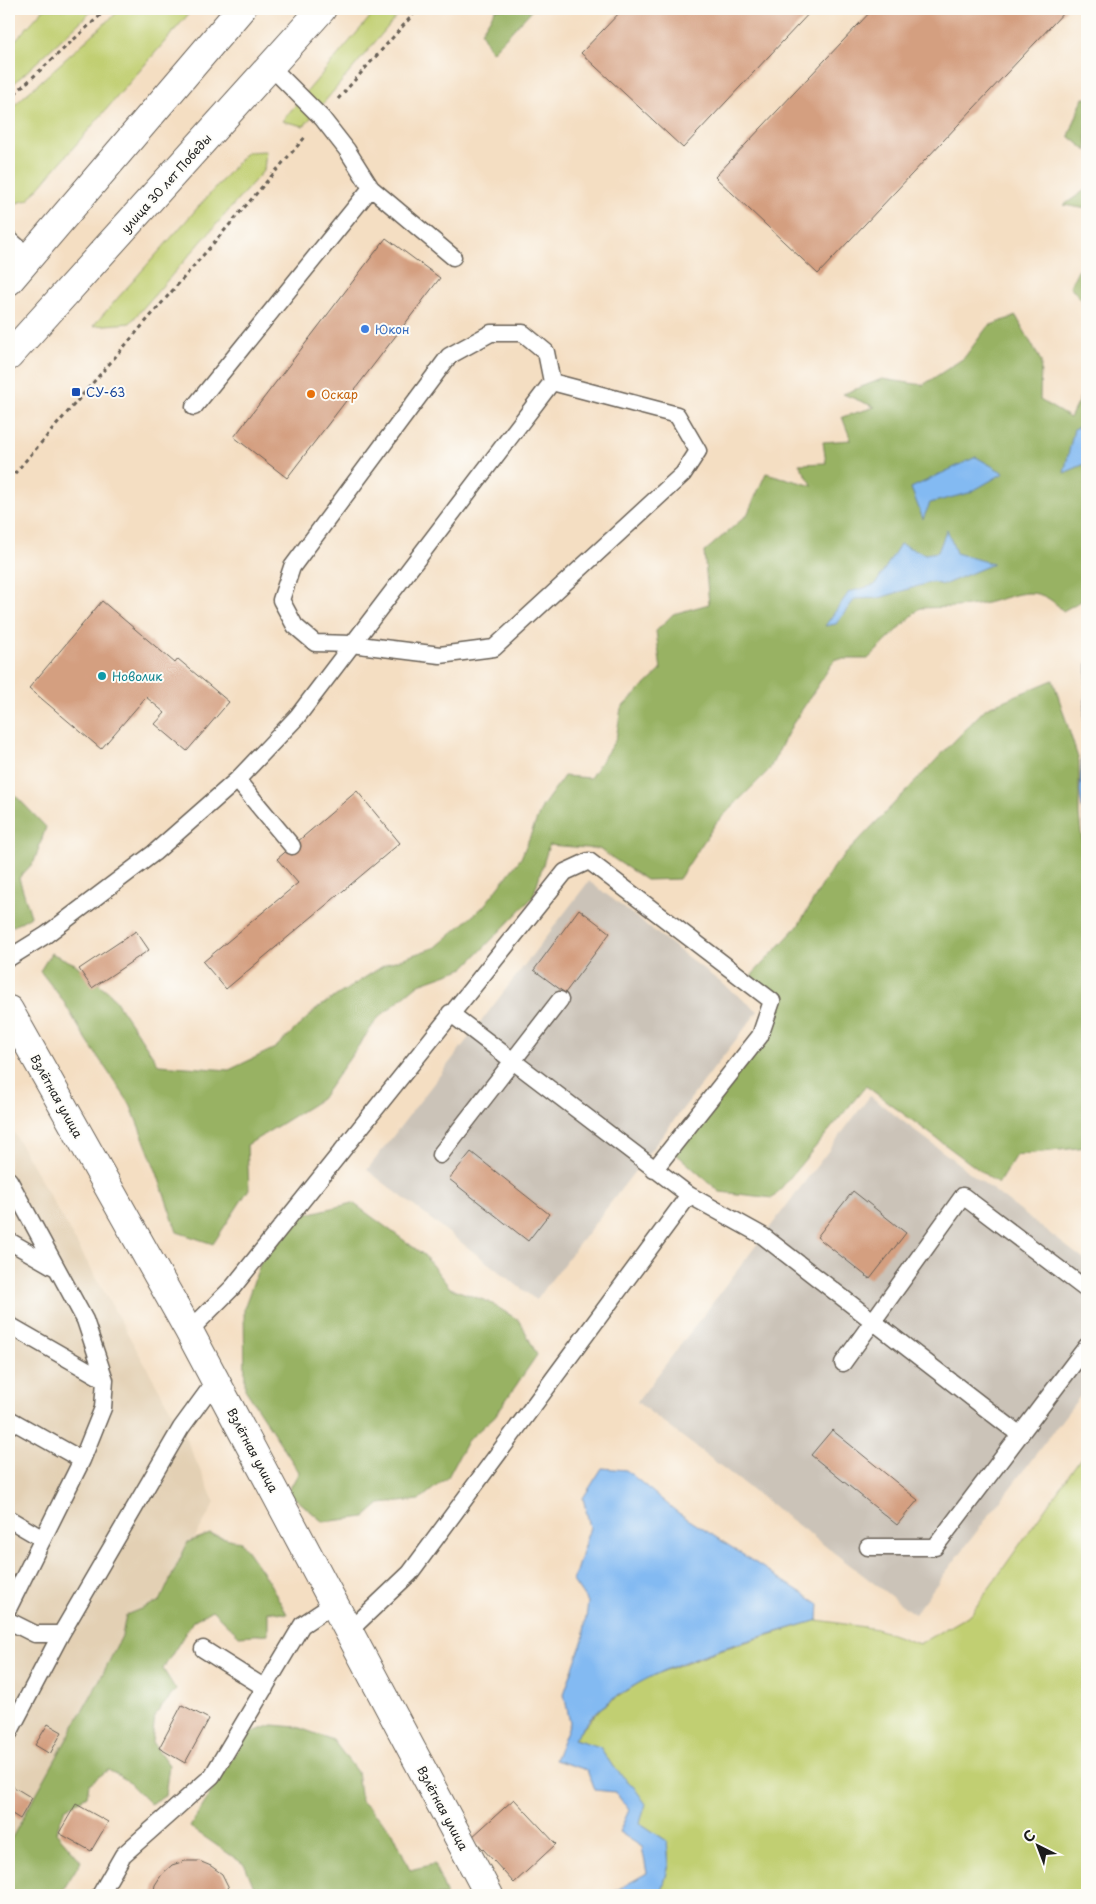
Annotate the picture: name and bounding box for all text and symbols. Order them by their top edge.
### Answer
street label: улица 30 лет Победы [117,130,215,236]
place label: Юкон [375,320,409,338]
marker: Юкон [359,323,371,335]
place label: СУ-63 [86,383,125,401]
place label: Оскар [321,385,358,403]
marker: СУ-63 [70,386,82,398]
marker: Оскар [305,388,317,400]
place label: Новолик [112,667,163,685]
marker: Новолик [96,670,108,682]
street label: Взлётная улица [27,1051,88,1141]
street label: Взлётная улица [223,1405,283,1496]
street label: Взлётная улица [413,1763,473,1854]
north arrow [1014,1822,1064,1872]
text: С [1018,1825,1040,1847]

